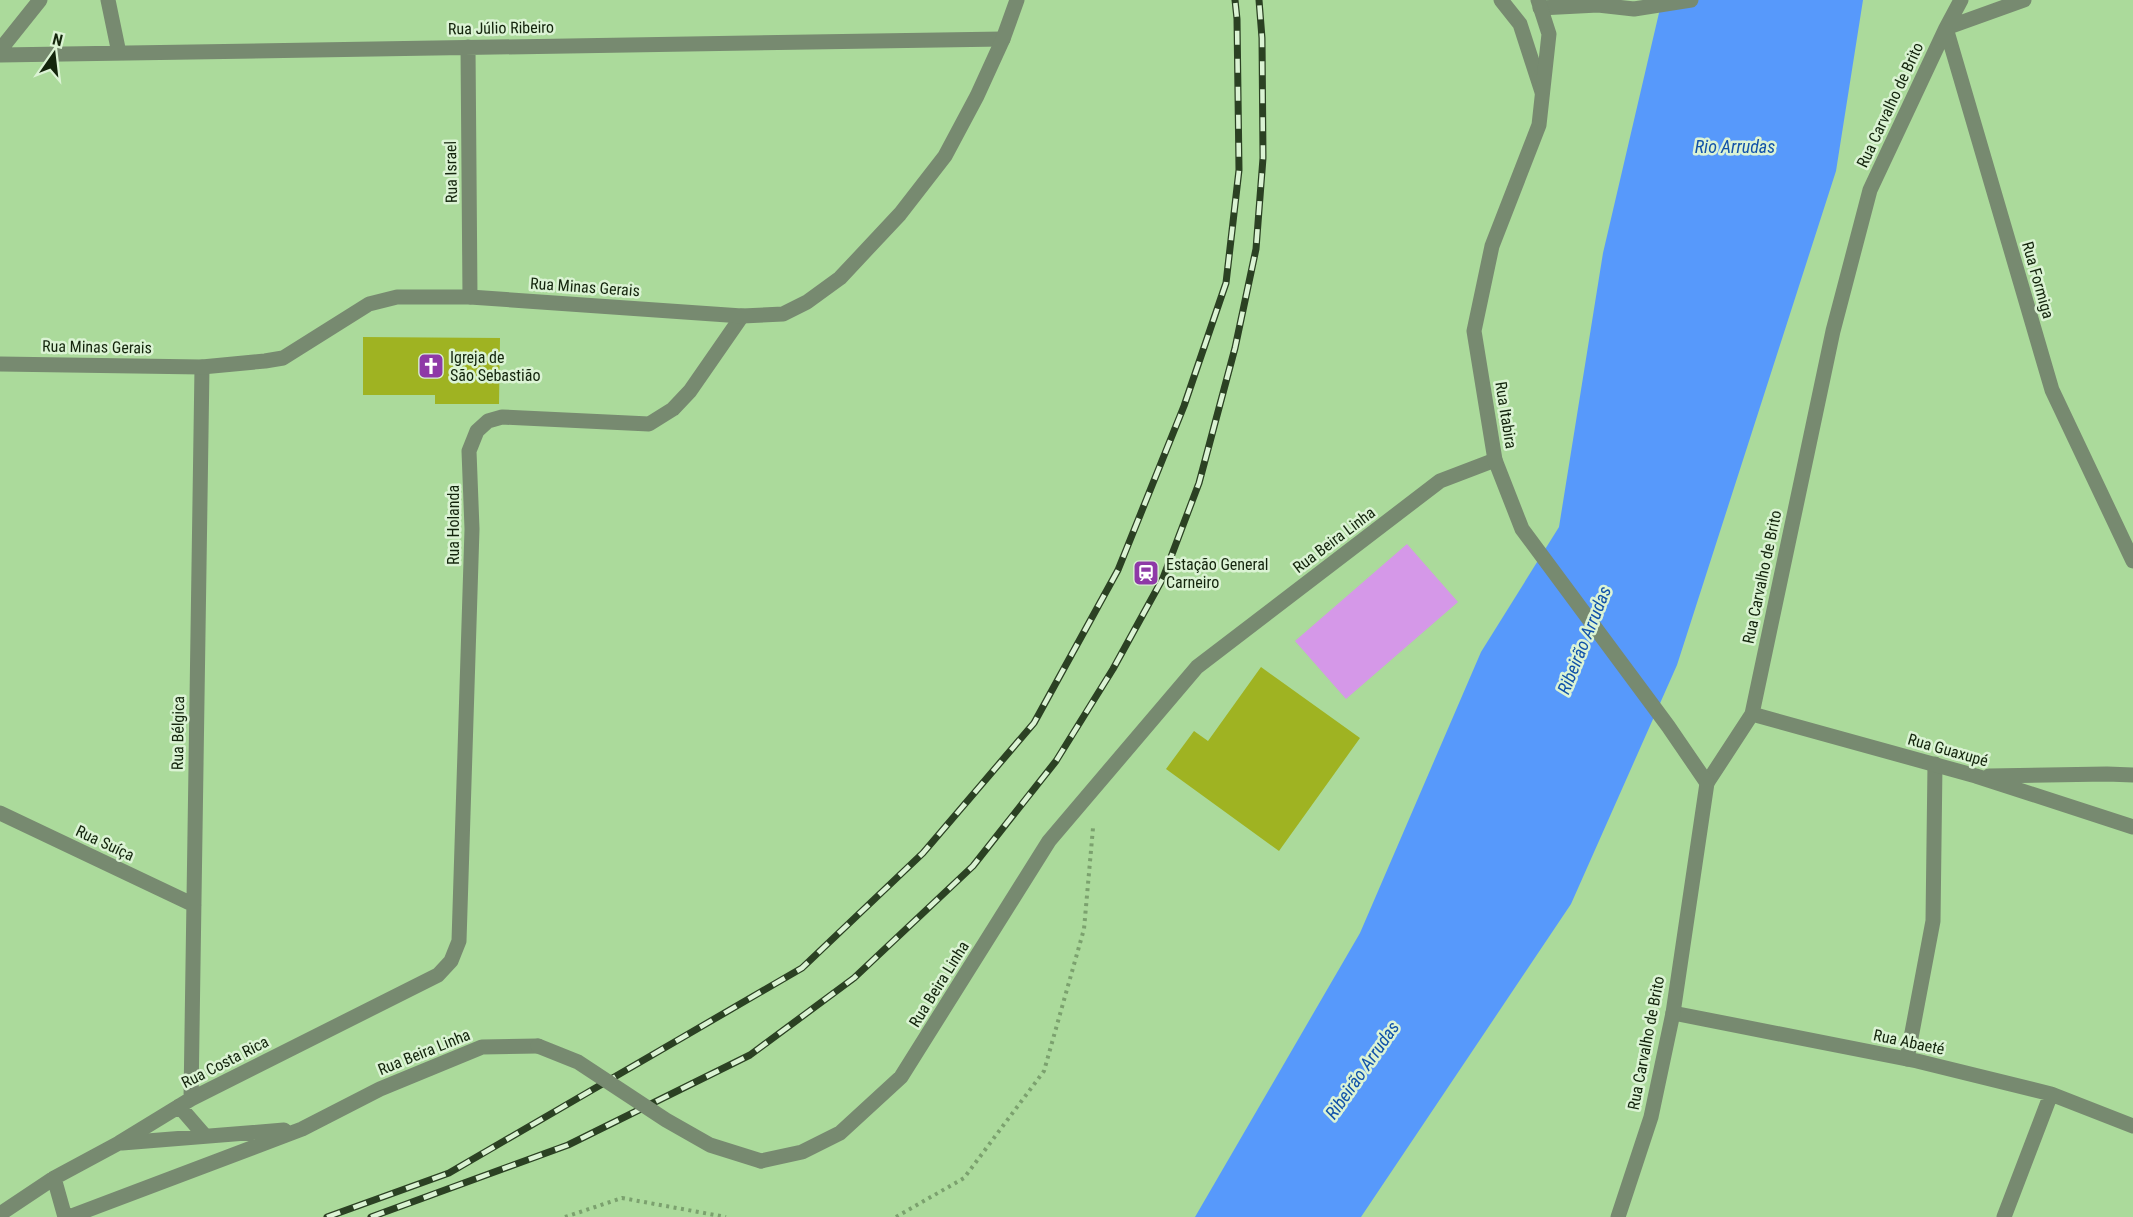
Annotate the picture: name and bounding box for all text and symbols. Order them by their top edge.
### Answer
street label: Rua Júlio Ribeiro [448,18,554,38]
north arrow [24,24,84,84]
text: N [50,30,65,50]
street label: Rua Carvalho de Brito [1853,39,1927,171]
water label: Rio Arrudas [1695,136,1775,157]
street label: Rua Israel [441,141,461,203]
street label: Rua Formiga [2018,239,2058,321]
street label: Rua Minas Gerais [530,274,640,300]
street label: Rua Minas Gerais [42,337,152,357]
place label: Igreja de São Sebastião [450,348,540,385]
church icon: Igreja de São Sebastião [416,351,446,381]
street label: Rua Itabira [1491,380,1521,450]
street label: Rua Holanda [444,485,463,565]
street label: Rua Beira Linha [1289,503,1379,577]
street label: Rua Carvalho de Brito [1739,509,1785,645]
place label: Estação General Carneiro [1166,555,1269,592]
station icon: Estação General Carneiro [1131,558,1161,588]
water label: Ribeirão Arrudas [1553,583,1615,697]
street label: Rua Bélgica [168,696,188,770]
street label: Rua Guaxupé [1906,729,1990,771]
street label: Rua Suíça [73,821,137,865]
street label: Rua Beira Linha [905,937,973,1031]
street label: Rua Carvalho de Brito [1624,975,1668,1111]
water label: Ribeirão Arrudas [1321,1017,1403,1123]
street label: Rua Beira Linha [375,1025,473,1079]
street label: Rua Abaeté [1872,1025,1946,1059]
street label: Rua Costa Rica [178,1032,272,1092]

